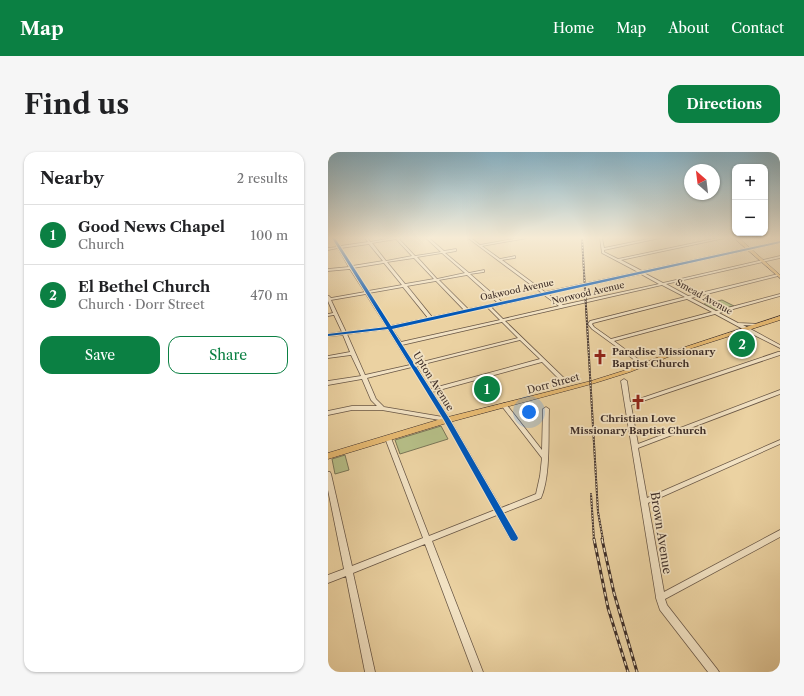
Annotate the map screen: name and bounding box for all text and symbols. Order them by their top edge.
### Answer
text: Map [20,17,64,40]
text: Home [553,19,594,37]
text: Map [616,19,646,37]
text: About [668,19,709,37]
text: Contact [731,19,784,37]
button: Directions [668,85,780,123]
text: Find us [24,87,129,121]
north arrow [684,164,720,200]
map controls [732,164,768,236]
button: + [732,164,768,200]
text: Nearby [40,168,104,188]
text: 2 results [237,170,288,186]
button: − [732,200,768,236]
text: Good News Chapel [78,217,225,236]
text: 1 [50,227,56,243]
text: 100 m [250,227,288,243]
text: Church [78,236,124,252]
street label: Oakwood Avenue [479,276,555,303]
street label: Smead Avenue [674,276,734,317]
text: El Bethel Church [78,277,210,296]
street label: Norwood Avenue [550,279,625,306]
text: 2 [49,287,57,303]
text: 470 m [250,287,288,303]
text: Church · Dorr Street [78,296,205,312]
pin: 2 [729,329,755,359]
button: Save [40,336,160,374]
button: Share [168,336,288,374]
place label: Paradise Missionary Baptist Church [612,345,716,370]
church icon: Paradise Missionary Baptist Church [591,348,609,366]
street label: Upton Avenue [410,349,457,414]
street label: Dorr Street [526,370,581,397]
pin: 1 [474,374,500,404]
church icon: Christian Love Missionary Baptist Church [629,393,647,411]
your location [519,402,539,422]
place label: Christian Love Missionary Baptist Church [570,412,706,437]
street label: Brown Avenue [648,491,675,575]

